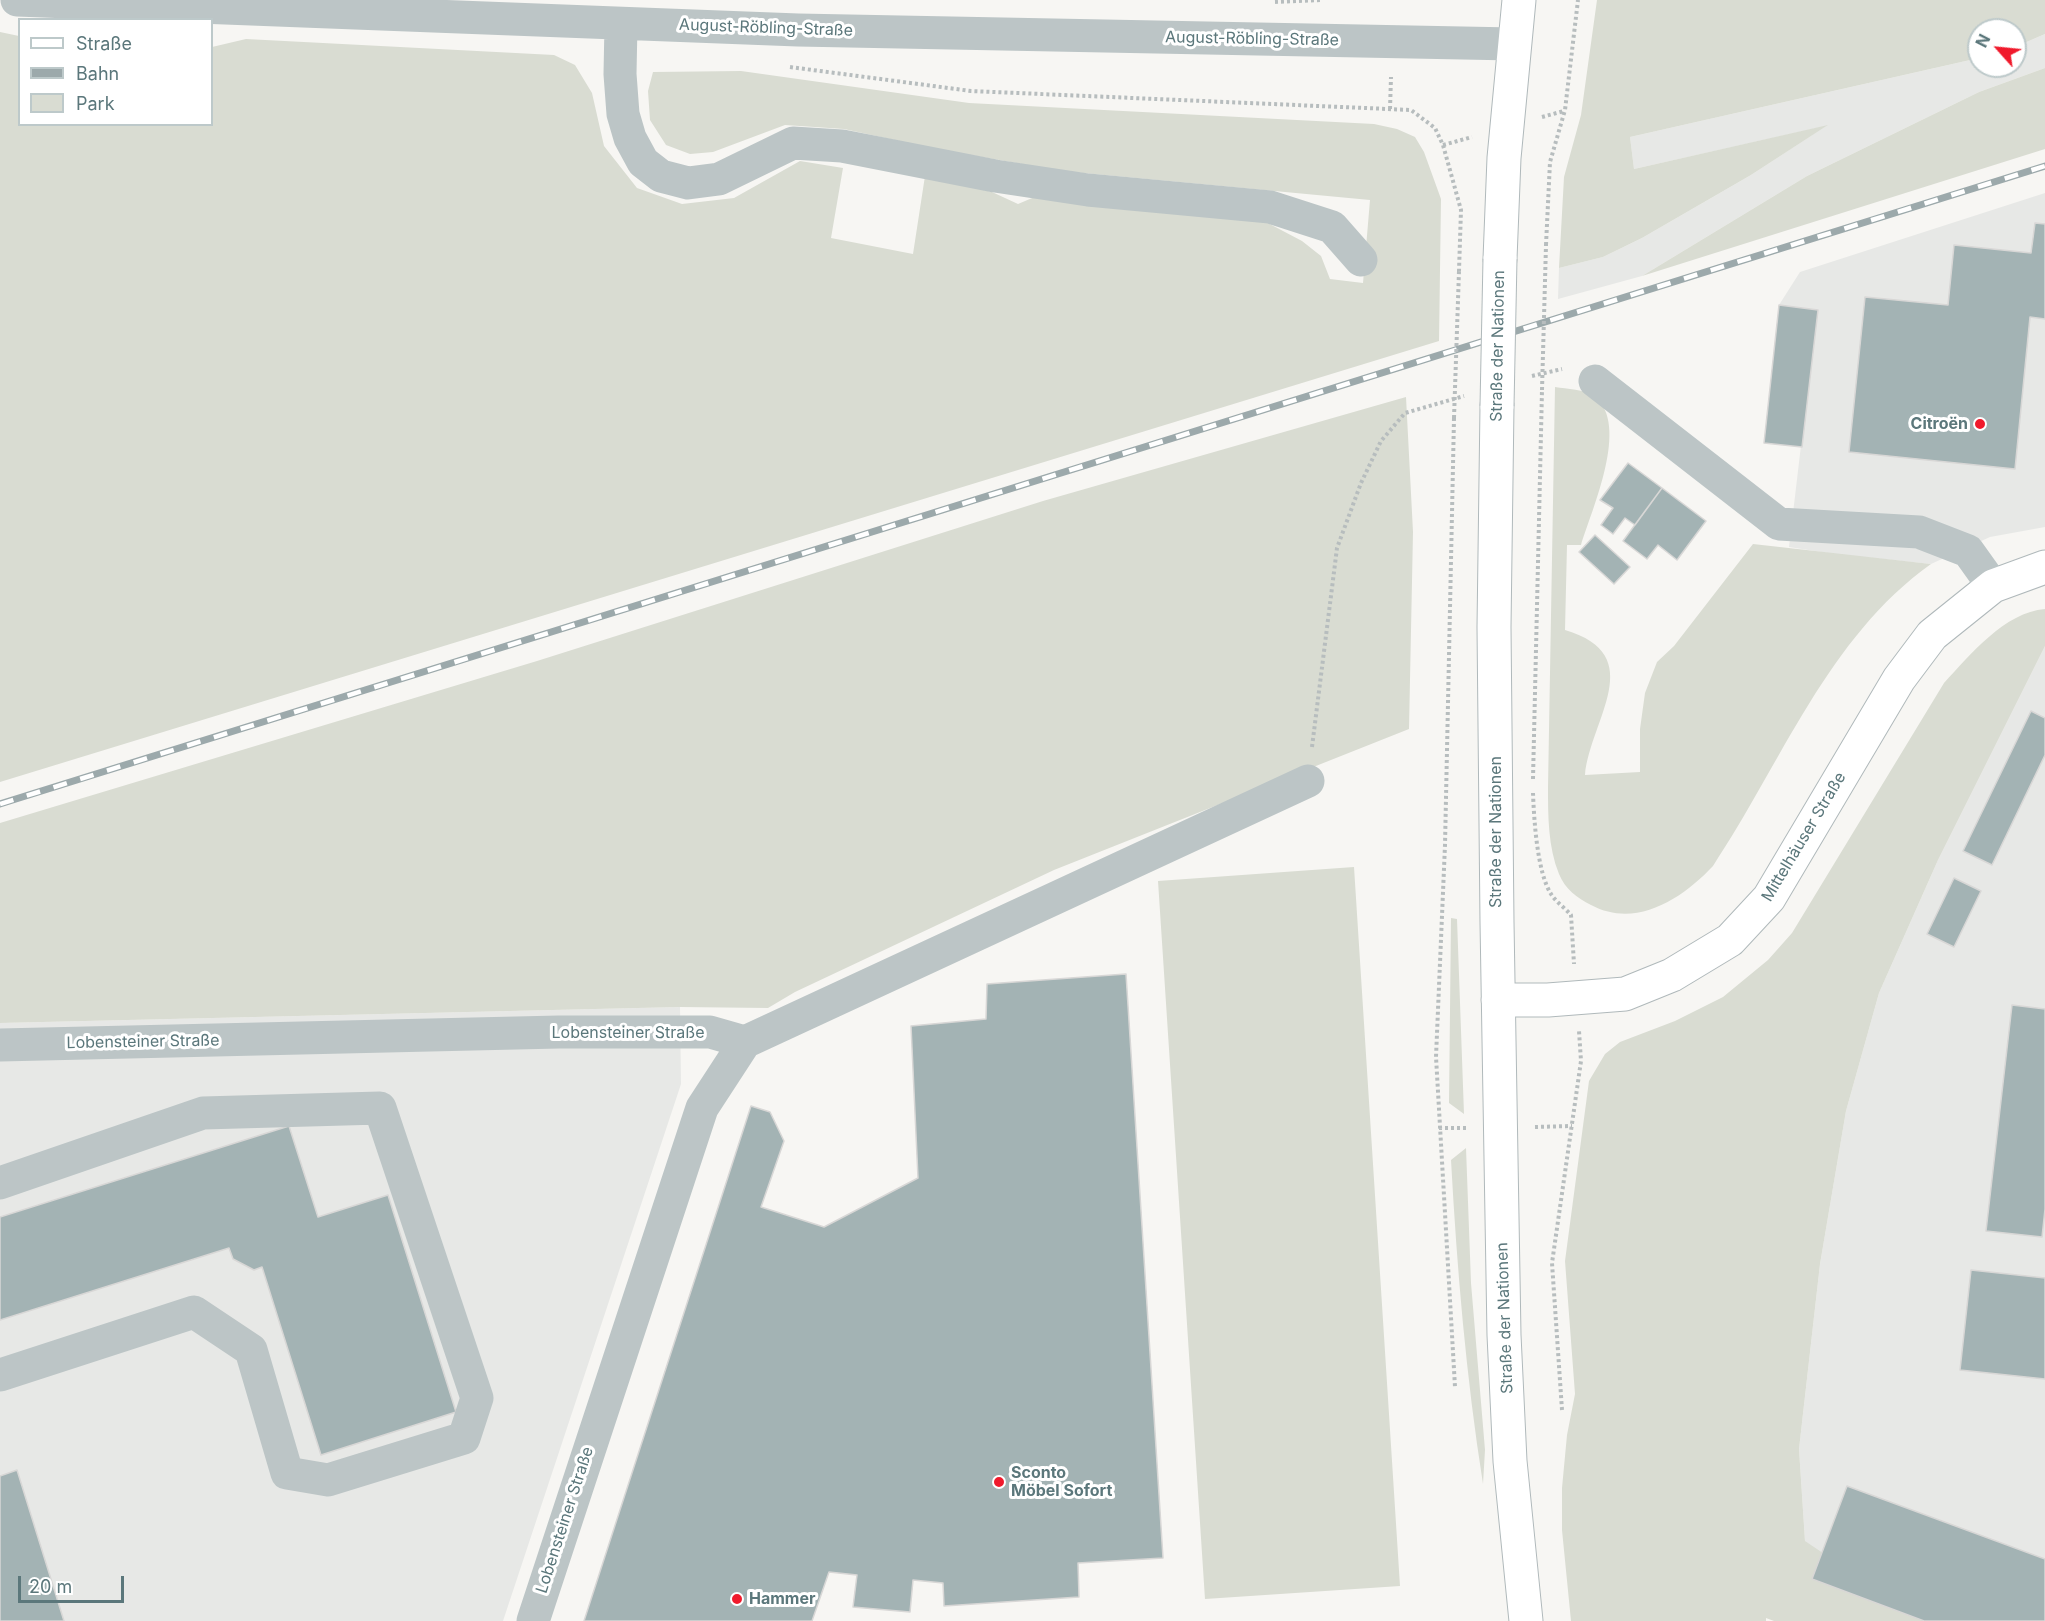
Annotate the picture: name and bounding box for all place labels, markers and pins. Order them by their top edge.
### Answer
place label: Citroën [1911,414,1968,434]
marker: Citroën [1973,417,1987,431]
place label: Sconto Möbel Sofort [1011,1463,1112,1501]
marker: Sconto Möbel Sofort [992,1475,1006,1489]
place label: Hammer [749,1589,815,1609]
marker: Hammer [730,1592,744,1606]

